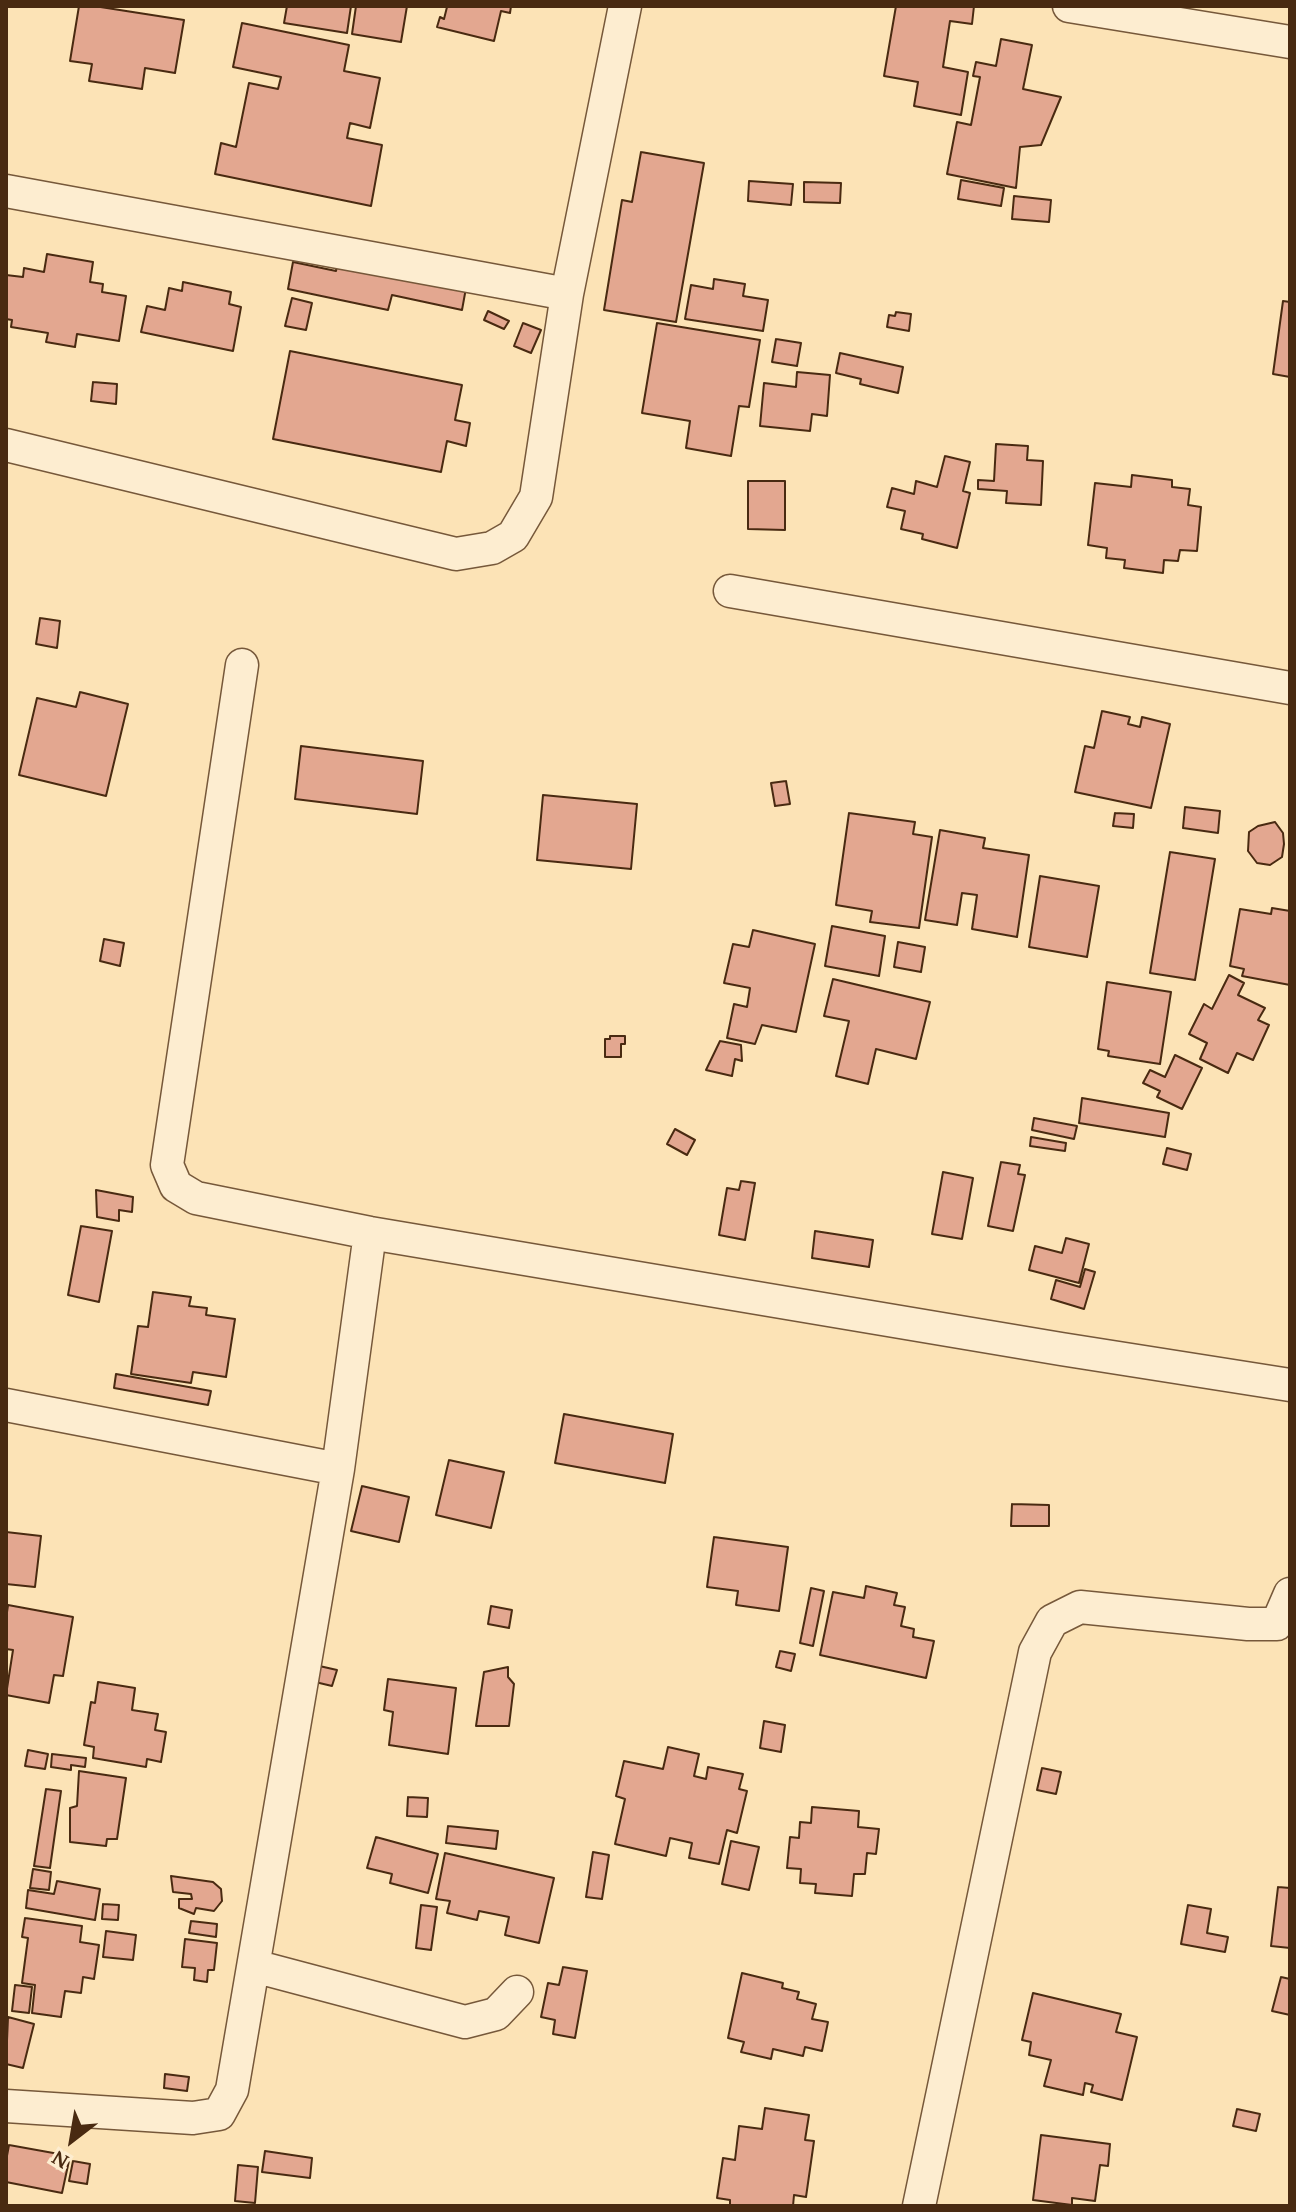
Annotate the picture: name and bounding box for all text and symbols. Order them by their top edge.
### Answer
north arrow [32,2100,112,2180]
text: N [45,2143,74,2178]

